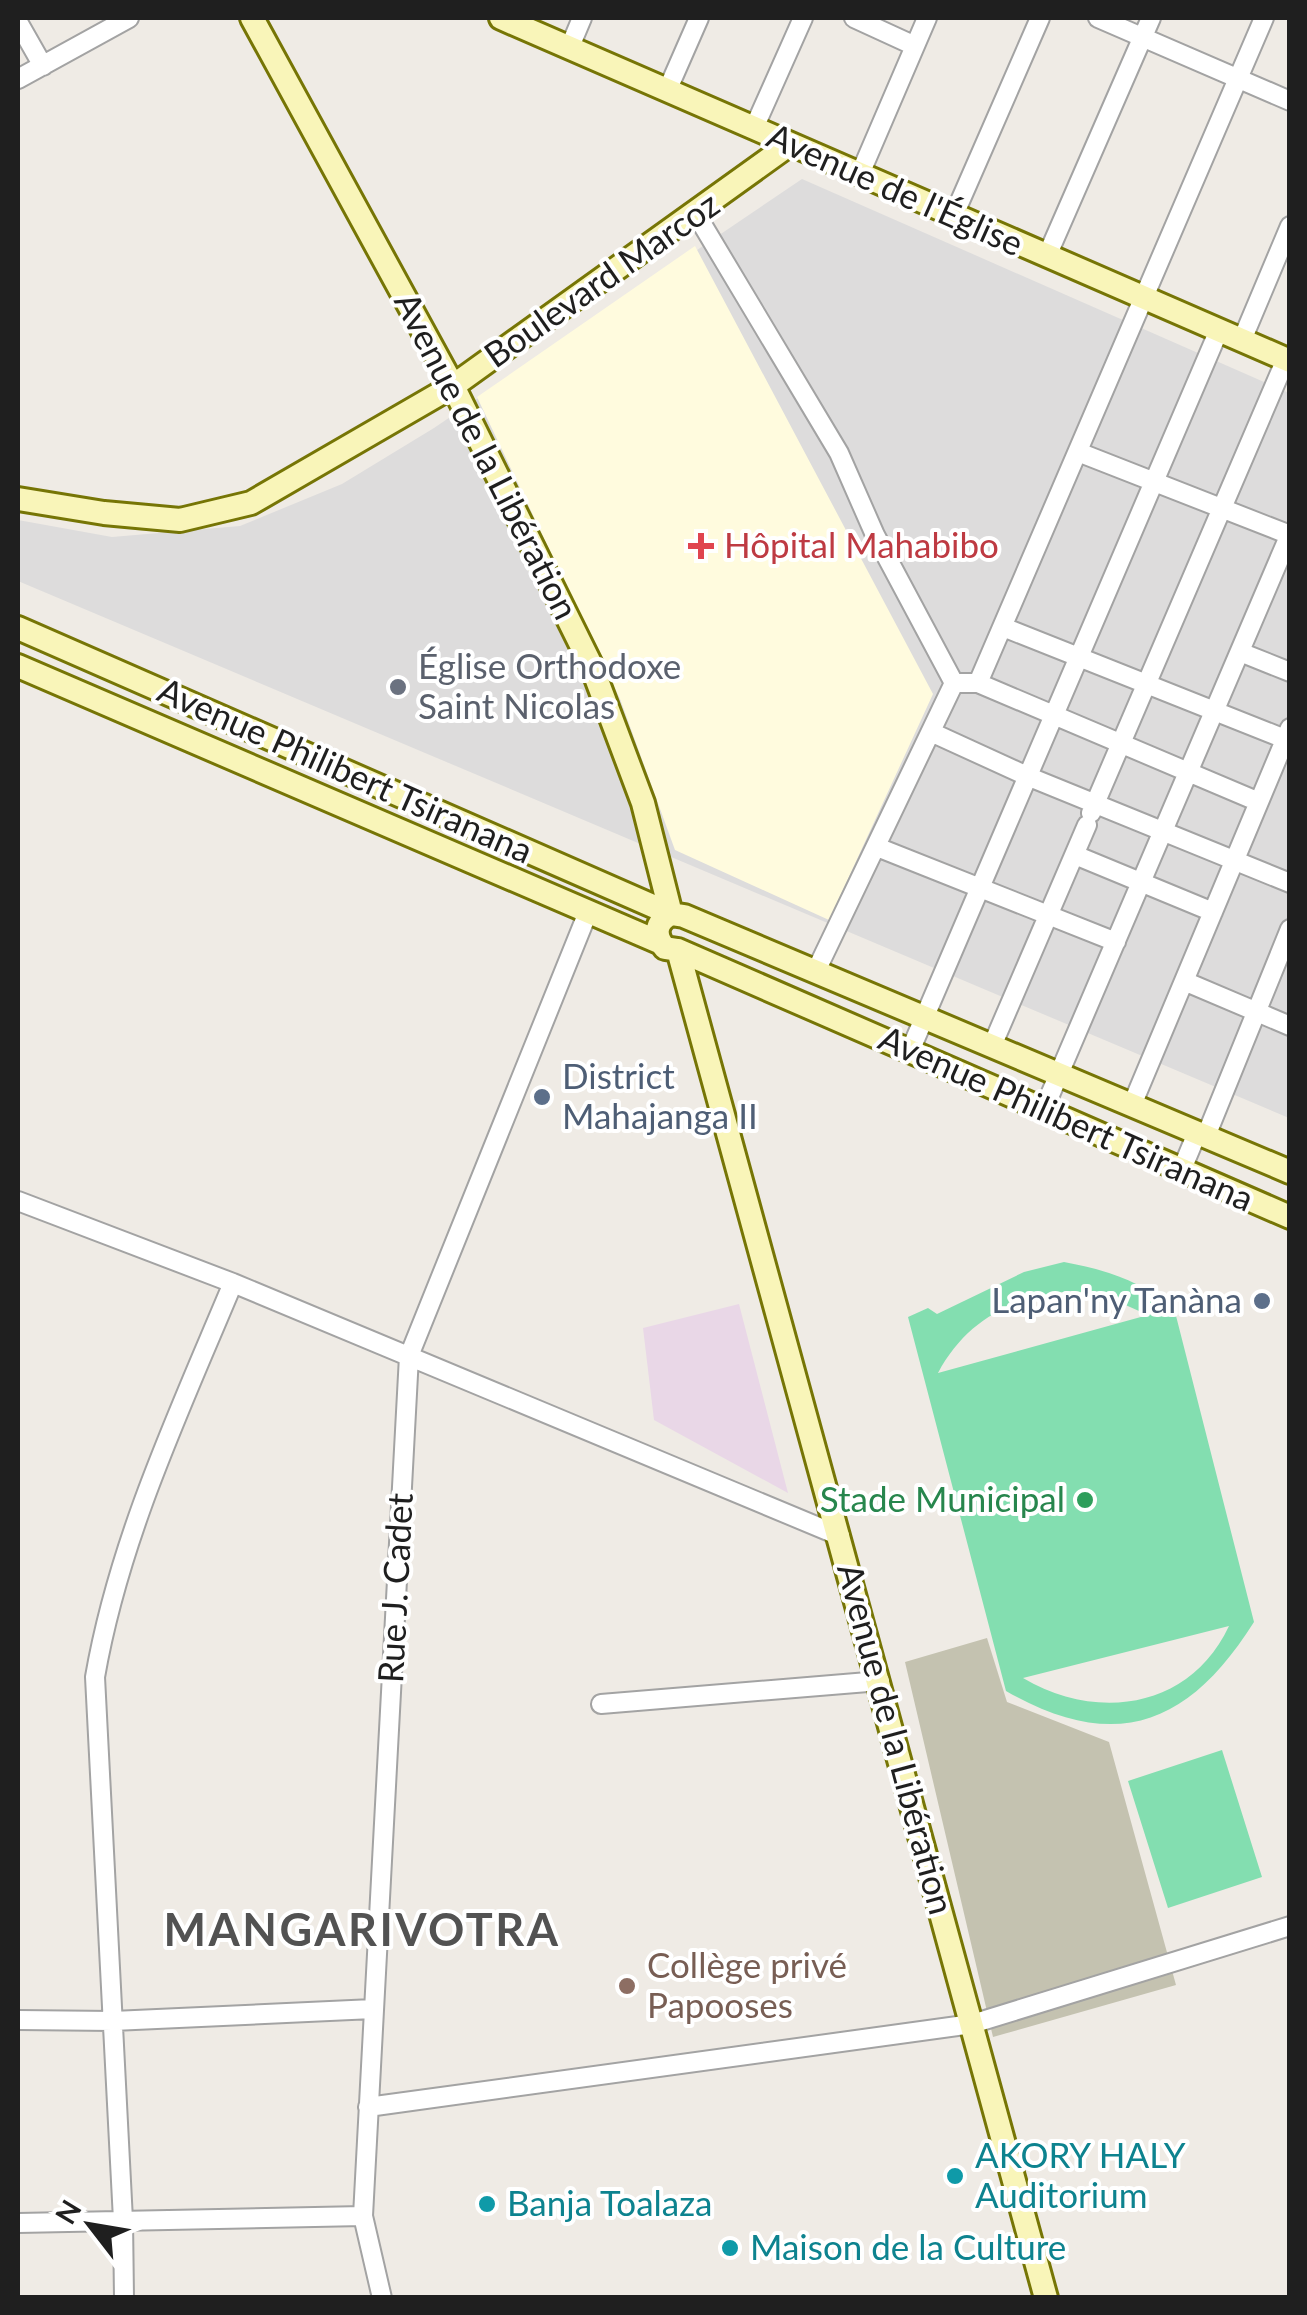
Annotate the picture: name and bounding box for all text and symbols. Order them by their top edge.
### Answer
street label: Avenue de l'Église [761,113,1030,263]
street label: Boulevard Marcoz [475,182,726,375]
street label: Avenue de la Libération [387,285,589,626]
place label: Hôpital Mahabibo [724,523,999,565]
marker: Hôpital Mahabibo [688,533,714,559]
place label: Église Orthodoxe Saint Nicolas [418,644,681,726]
street label: Avenue Philibert Tsiranana [152,668,540,871]
marker: Église Orthodoxe Saint Nicolas [387,676,409,698]
street label: Avenue Philibert Tsiranana [873,1016,1261,1219]
place label: District Mahajanga II [562,1054,758,1136]
marker: District Mahajanga II [531,1086,553,1108]
place label: Lapan'ny Tanàna [991,1278,1242,1320]
marker: Lapan'ny Tanàna [1251,1290,1273,1312]
place label: Stade Municipal [820,1477,1065,1519]
marker: Stade Municipal [1074,1489,1096,1511]
street label: Rue J. Cadet [368,1491,420,1684]
street label: Avenue de la Libération [830,1558,964,1919]
district label: MANGARIVOTRA [164,1902,560,1956]
place label: Collège privé Papooses [647,1943,847,2025]
marker: Collège privé Papooses [616,1975,638,1997]
place label: AKORY HALY Auditorium [975,2133,1186,2215]
marker: AKORY HALY Auditorium [944,2165,966,2187]
north arrow [40,2175,140,2275]
place label: Banja Toalaza [507,2181,712,2223]
marker: Banja Toalaza [476,2193,498,2215]
text: N [48,2194,88,2230]
place label: Maison de la Culture [750,2225,1066,2267]
marker: Maison de la Culture [719,2237,741,2259]

